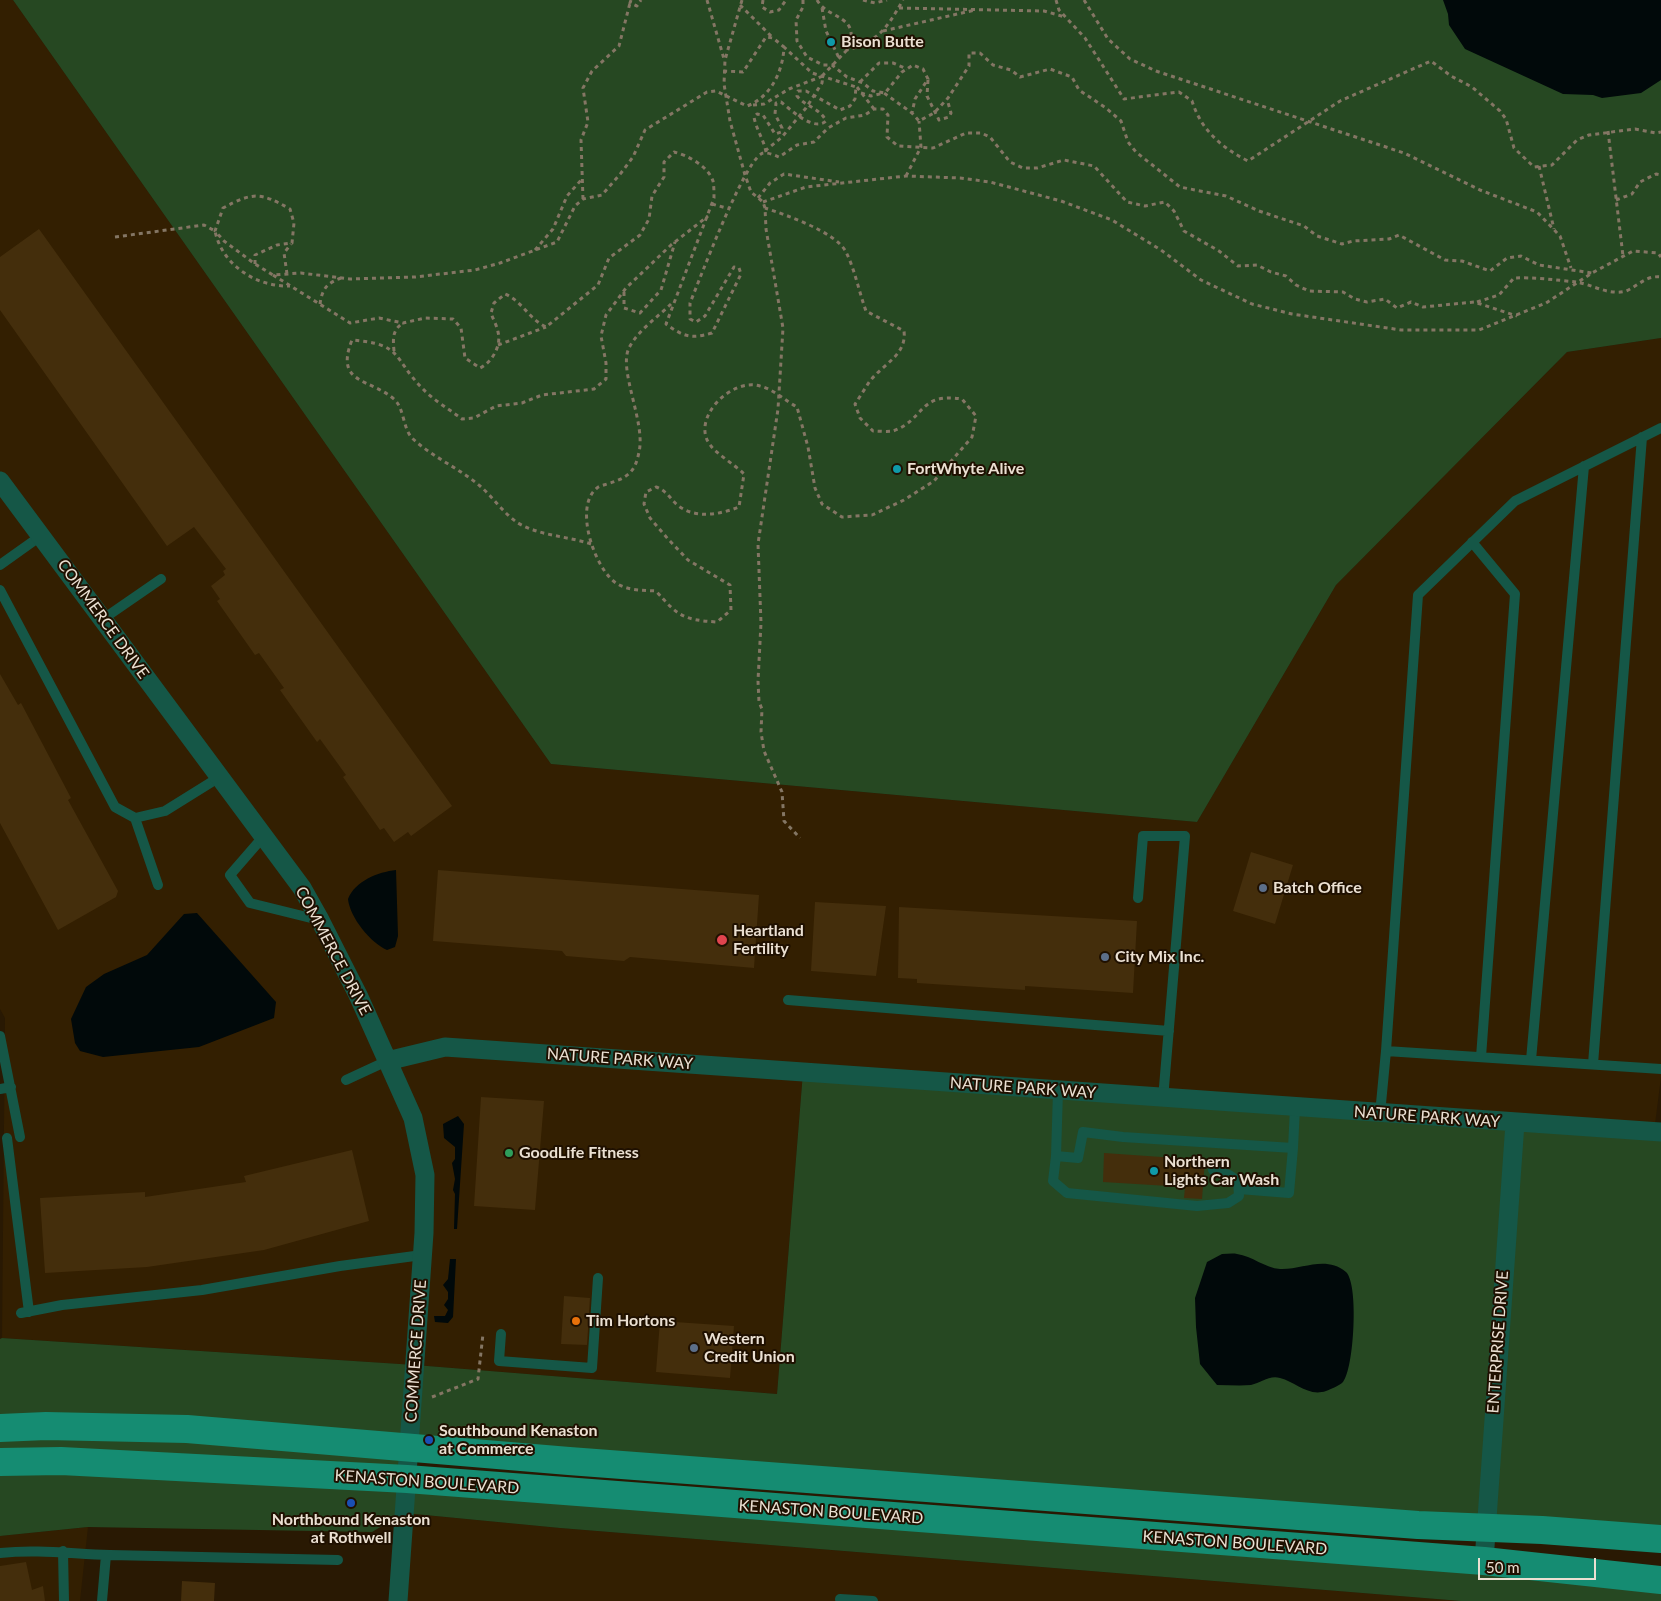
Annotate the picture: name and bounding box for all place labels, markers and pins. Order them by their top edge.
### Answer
place label: Bison Butte [841,32,924,52]
marker: Bison Butte [825,36,837,48]
place label: FortWhyte Alive [907,459,1024,479]
marker: FortWhyte Alive [891,463,903,475]
place label: Batch Office [1273,878,1362,898]
marker: Batch Office [1257,882,1269,894]
place label: Heartland Fertility [733,921,804,959]
marker: Heartland Fertility [715,933,729,947]
place label: City Mix Inc. [1115,947,1204,967]
marker: City Mix Inc. [1099,951,1111,963]
place label: GoodLife Fitness [519,1143,639,1163]
marker: GoodLife Fitness [503,1147,515,1159]
place label: Northern Lights Car Wash [1164,1152,1279,1190]
marker: Northern Lights Car Wash [1148,1165,1160,1177]
place label: Tim Hortons [586,1311,675,1331]
marker: Tim Hortons [570,1315,582,1327]
place label: Western Credit Union [704,1329,795,1367]
marker: Western Credit Union [688,1342,700,1354]
place label: Southbound Kenaston at Commerce [439,1421,597,1459]
marker: Southbound Kenaston at Commerce [423,1434,435,1446]
marker: Northbound Kenaston at Rothwell [345,1497,357,1509]
place label: Northbound Kenaston at Rothwell [272,1510,430,1548]

